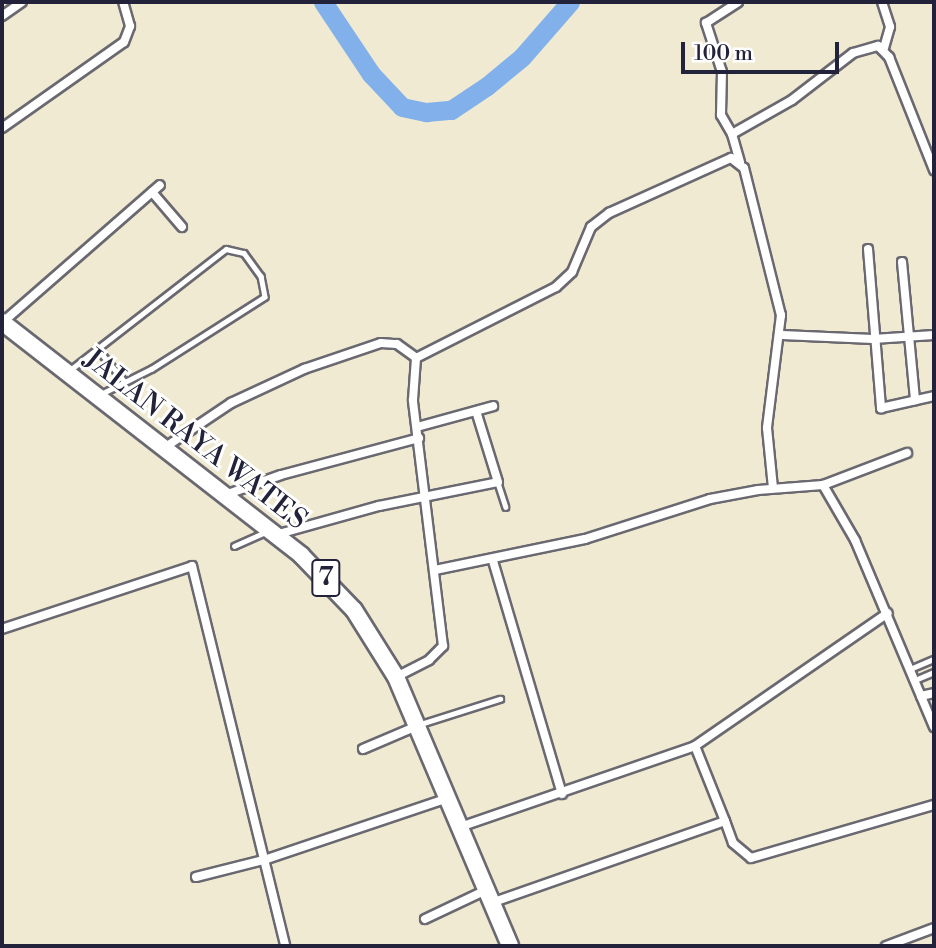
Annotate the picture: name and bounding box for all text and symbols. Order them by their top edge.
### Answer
scale bar [684,28,842,72]
text: 100 m [694,41,753,67]
street label: JALAN RAYA WATES [77,343,313,537]
road number: 7 [310,556,342,600]

